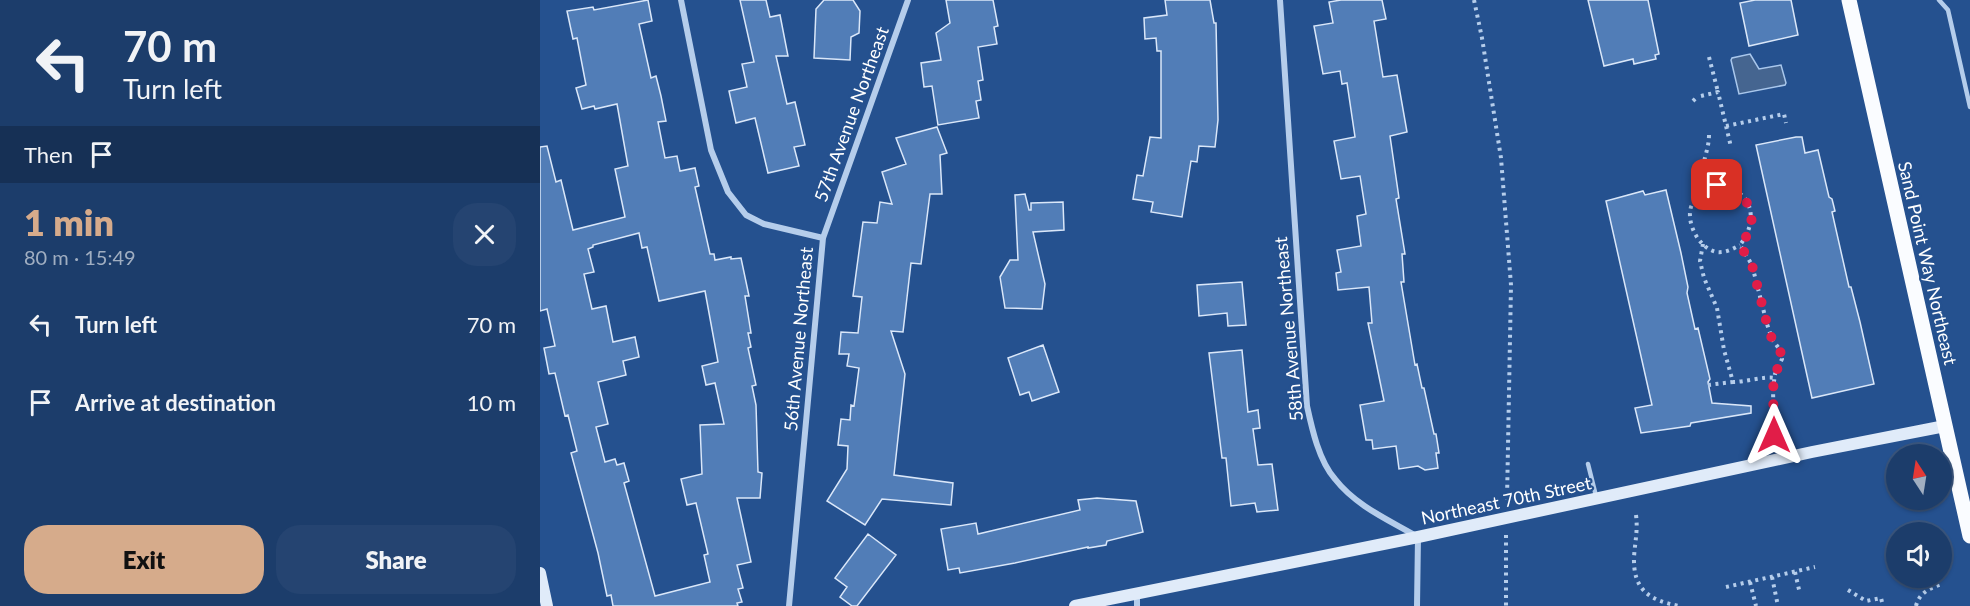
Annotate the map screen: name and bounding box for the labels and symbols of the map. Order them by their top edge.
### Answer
street label: 57th Avenue Northeast [809,23,893,205]
pin [1691,159,1742,210]
street label: Sand Point Way Northeast [1894,159,1962,367]
street label: 58th Avenue Northeast [1269,235,1307,422]
street label: 56th Avenue Northeast [779,245,817,432]
position arrow [1742,403,1806,467]
north arrow [1886,444,1952,510]
street label: Northeast 70th Street [1419,471,1594,529]

